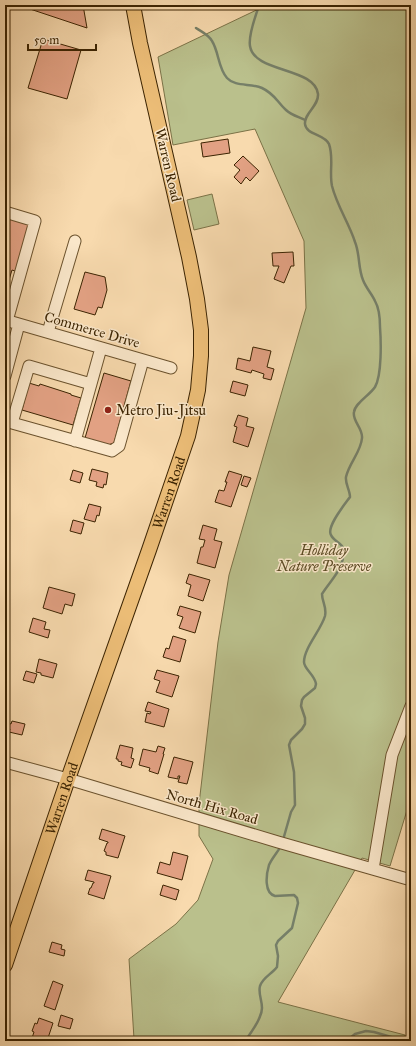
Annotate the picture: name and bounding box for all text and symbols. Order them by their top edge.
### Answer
scale bar [28,26,96,52]
text: 50 m [34,33,59,47]
street label: Warren Road [151,126,185,204]
street label: Commerce Drive [42,308,142,352]
place label: Metro Jiu-Jitsu [116,402,207,420]
marker: Metro Jiu-Jitsu [103,405,113,415]
street label: Warren Road [148,454,189,531]
park label: Holliday Nature Preserve [276,542,372,575]
street label: Warren Road [41,760,82,837]
street label: North Hix Road [164,786,260,828]

